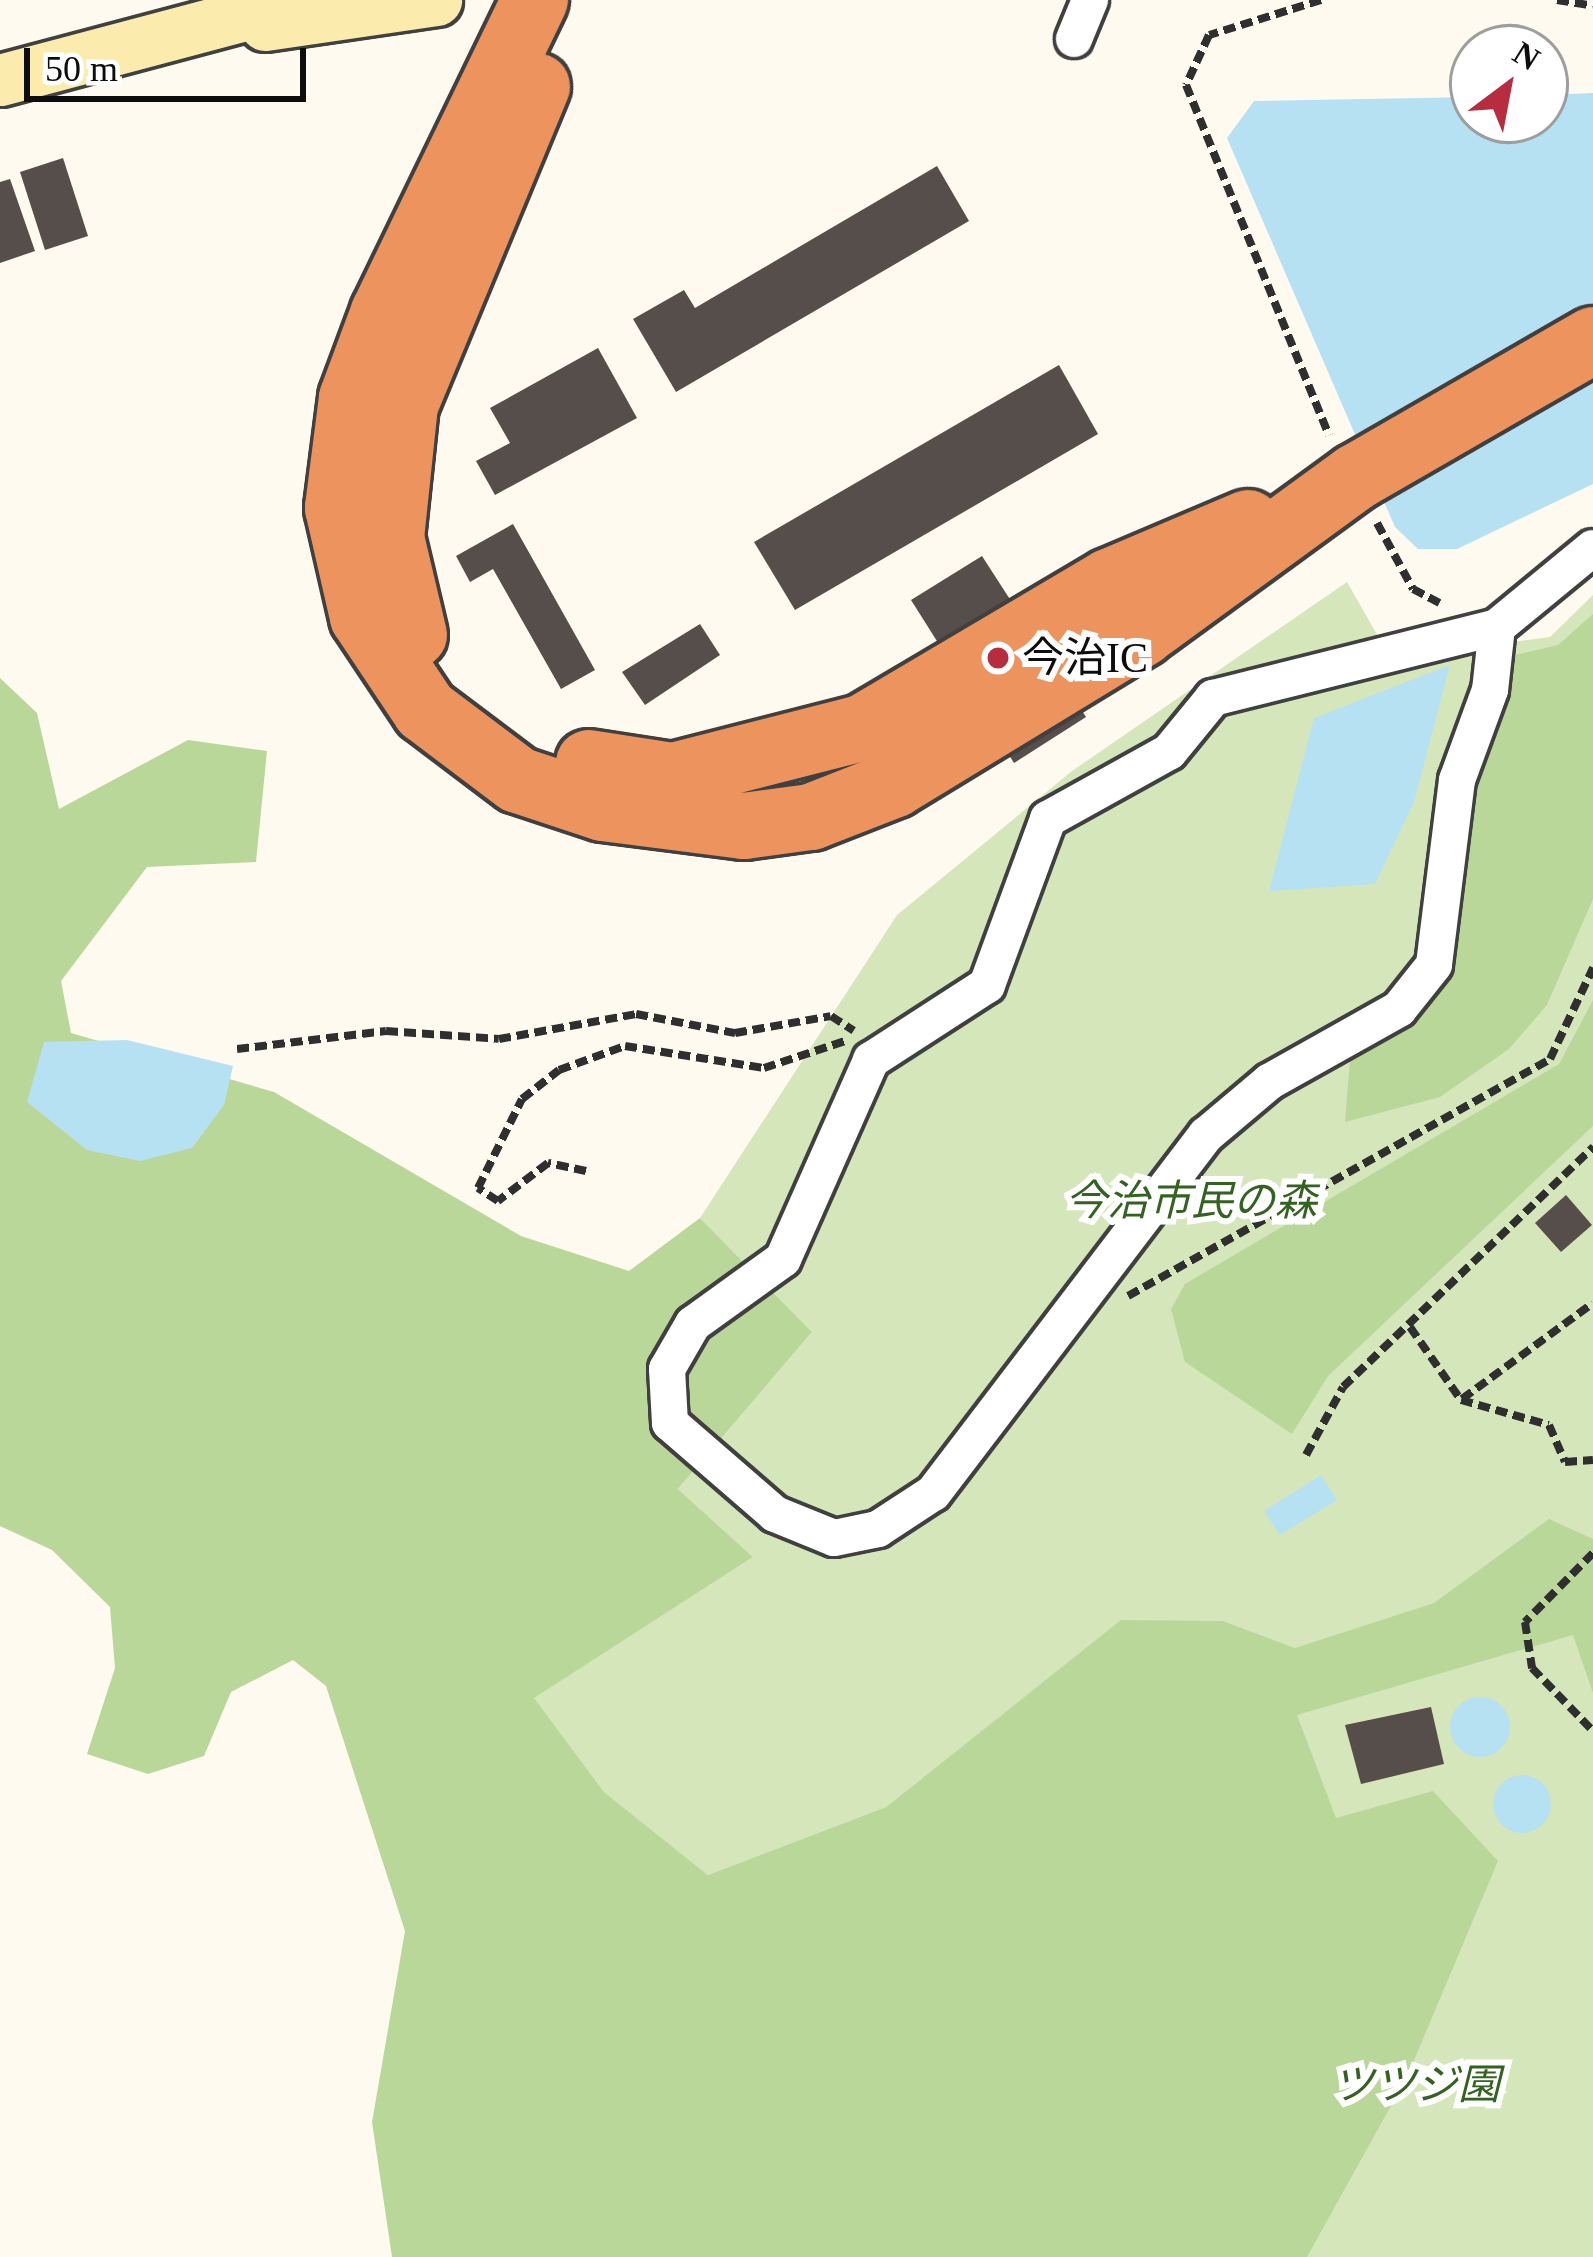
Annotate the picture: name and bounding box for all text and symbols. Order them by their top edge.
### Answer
scale bar [30,24,312,98]
north arrow [1449,24,1569,144]
text: N [1507,34,1546,78]
text: 50 m [45,49,118,89]
place label: 今治IC [1022,633,1148,683]
marker: 今治IC [985,645,1011,671]
park label: 今治市民の森 [1065,1176,1317,1226]
park label: ツツジ園 [1332,2060,1500,2110]

